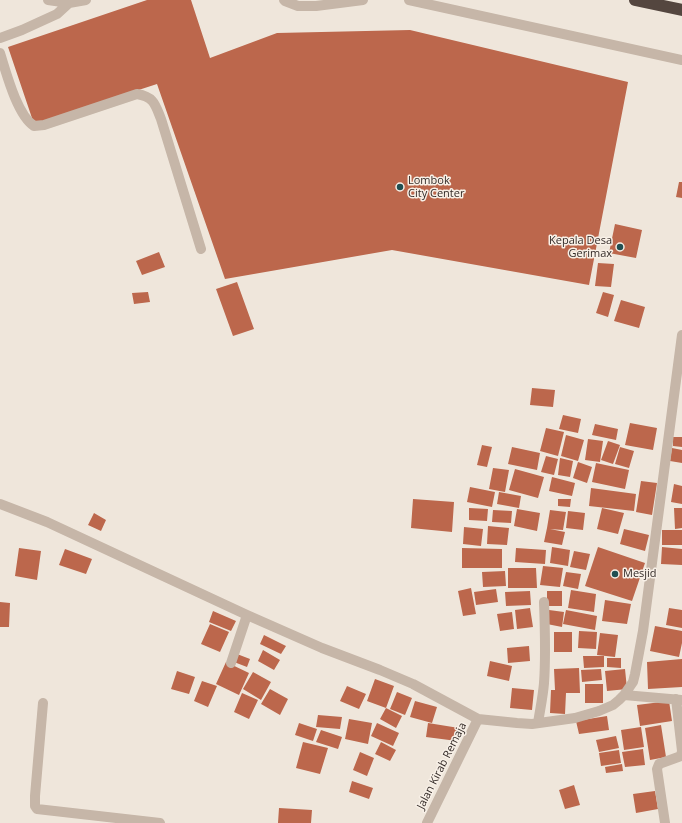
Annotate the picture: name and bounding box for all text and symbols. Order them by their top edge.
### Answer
place label: Lombok City Center [408,174,464,200]
marker: Lombok City Center [395,182,405,192]
place label: Kepala Desa Gerimax [549,234,612,260]
marker: Kepala Desa Gerimax [615,242,625,252]
place label: Mesjid [623,567,657,581]
marker: Mesjid [610,569,620,579]
street label: Jalan Kirab Remaja [414,720,470,812]

